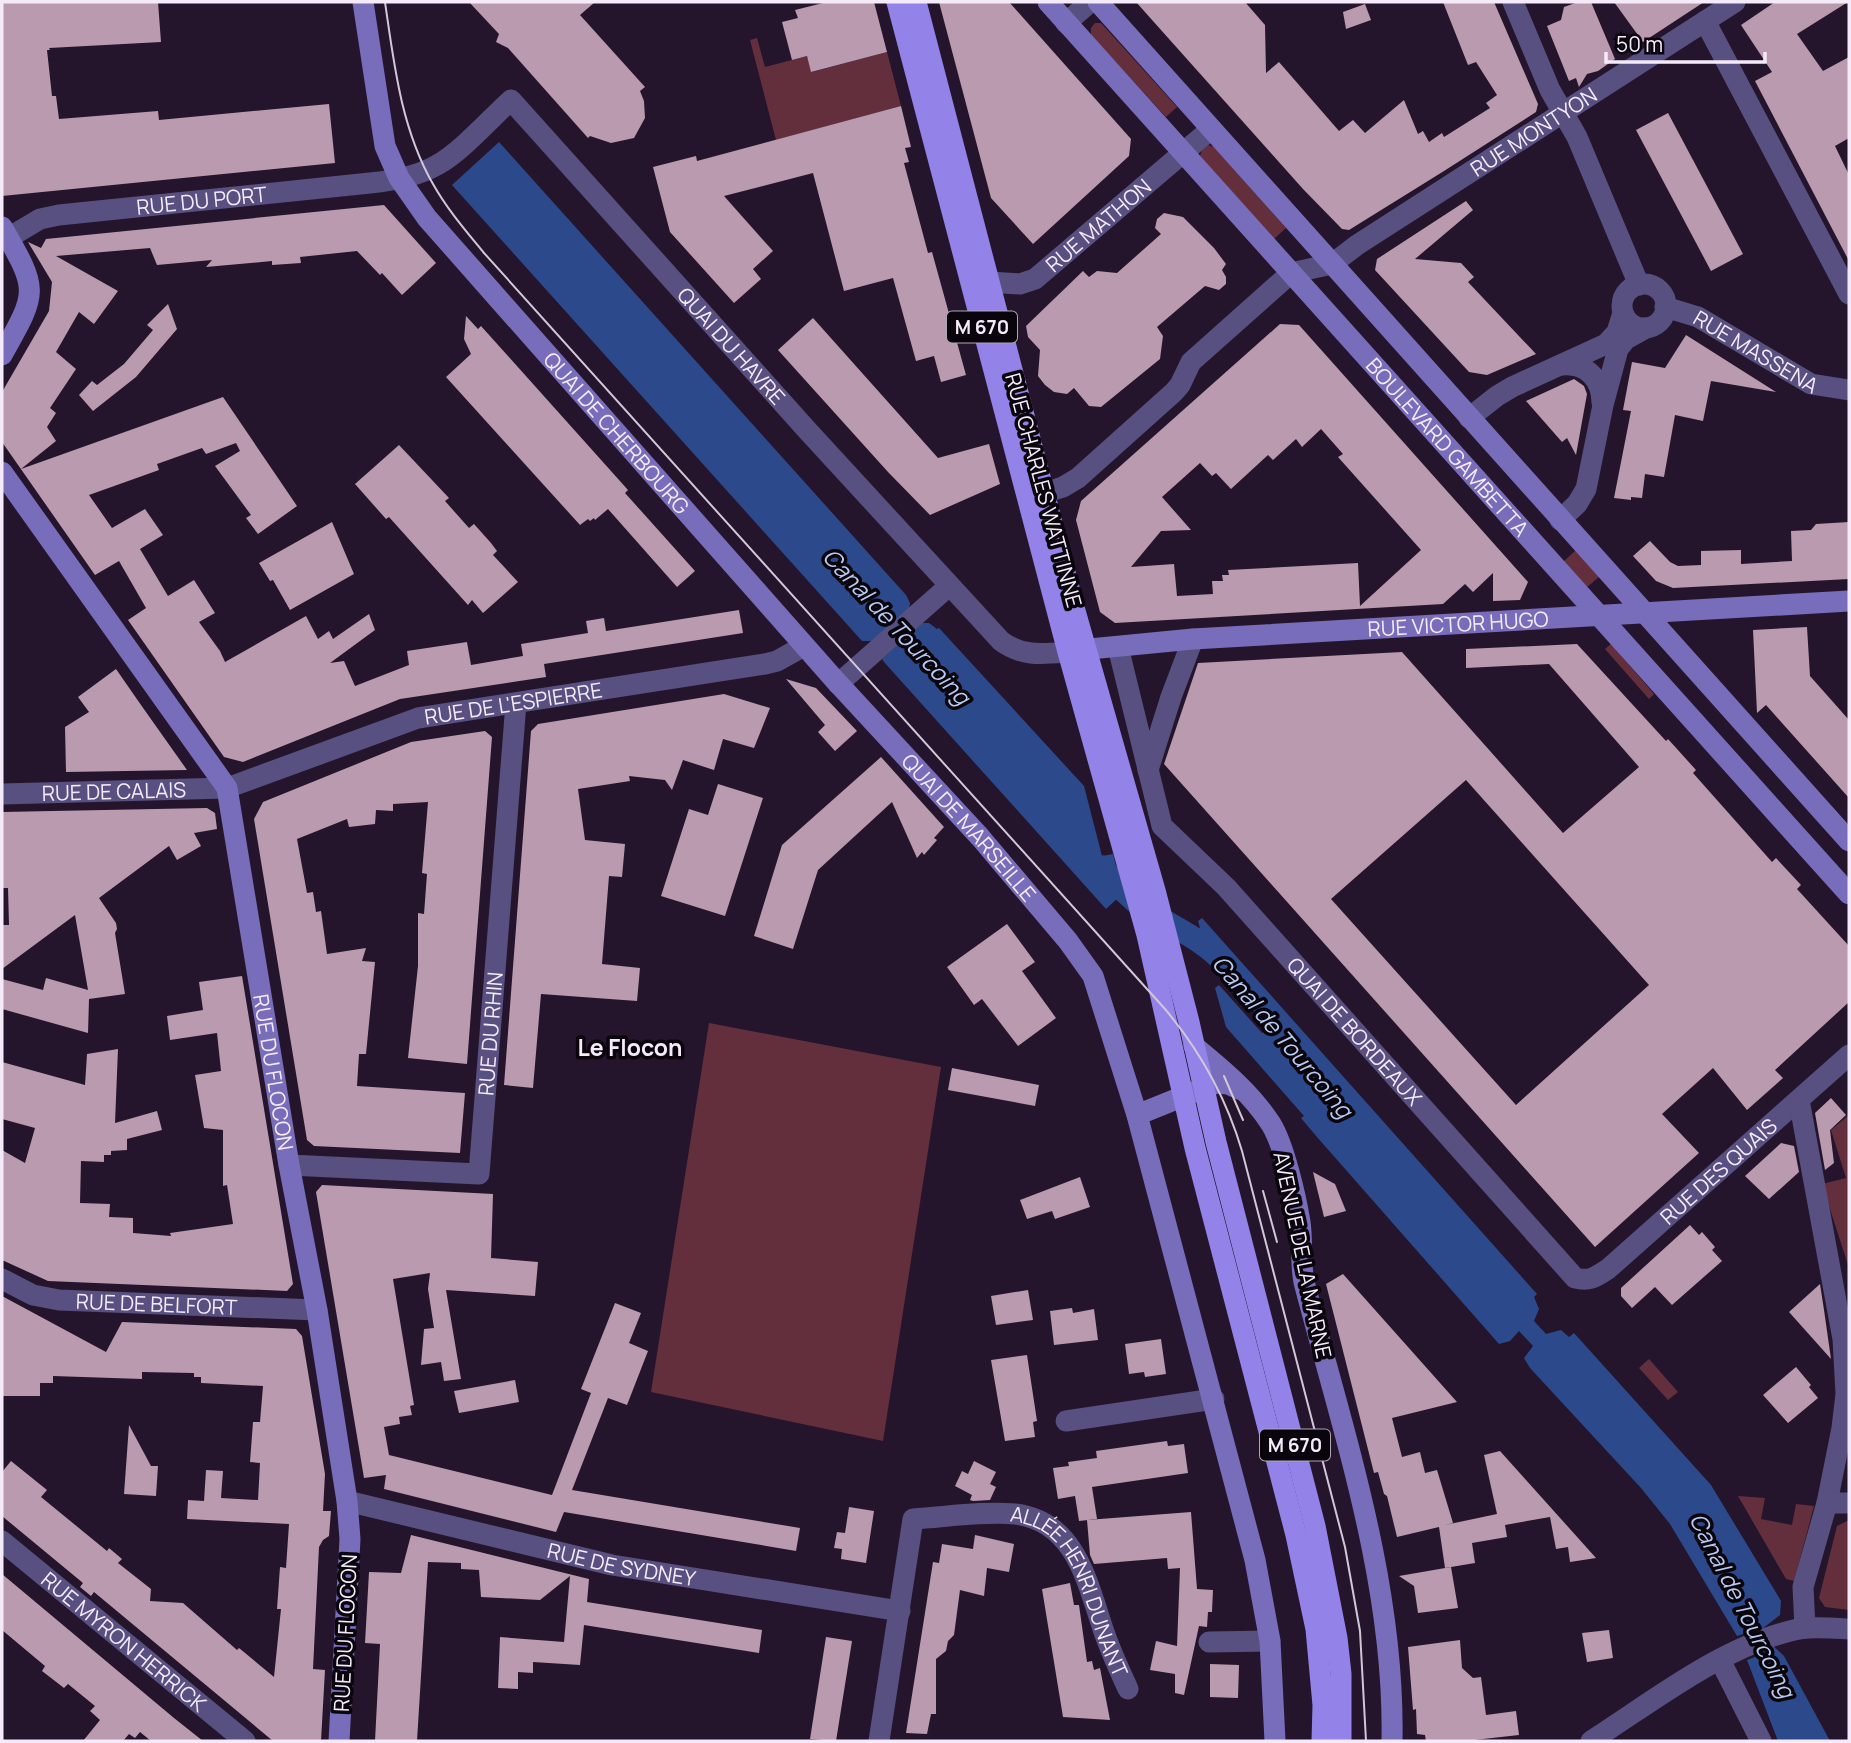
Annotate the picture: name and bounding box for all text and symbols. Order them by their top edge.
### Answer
scale bar [1606,21,1765,65]
text: 50 m [1616,30,1663,58]
street label: RUE MONTYON [1465,81,1602,183]
street label: RUE MATHON [1040,172,1157,278]
street label: RUE DU PORT [135,180,269,221]
street label: QUAI DU HAVRE [671,281,792,411]
street label: RUE MASSENA [1688,304,1824,399]
road number: M 670 [947,312,1017,342]
street label: QUAI DE CHERBOURG [537,346,696,520]
street label: BOULEVARD GAMBETTA [1360,352,1535,542]
street label: RUE CHARLES WATTINNE [999,370,1089,610]
water label: Canal de Tourcoing [816,541,980,713]
street label: RUE VICTOR HUGO [1367,604,1549,643]
street label: RUE DE L'ESPIERRE [422,676,604,731]
street label: QUAI DE MARSEILLE [896,747,1043,907]
street label: RUE DE CALAIS [41,775,187,807]
water label: Canal de Tourcoing [1205,948,1362,1126]
street label: QUAI DE BORDEAUX [1281,951,1429,1112]
street label: RUE DU RHIN [471,971,509,1097]
street label: RUE DU FLOCON [247,992,300,1152]
district label: Le Flocon [578,1031,682,1063]
street label: RUE DES QUAIS [1654,1112,1783,1230]
street label: AVENUE DE LA MARNE [1267,1149,1339,1361]
street label: RUE DE BELFORT [75,1287,238,1321]
road number: M 670 [1260,1429,1330,1460]
street label: ALLÉE HENRI DUNANT [1009,1499,1135,1682]
water label: Canal de Tourcoing [1683,1507,1804,1705]
street label: RUE DE SYDNEY [545,1536,698,1592]
street label: RUE DU FLOCON [327,1553,363,1713]
street label: RUE MYRON HERRICK [36,1565,213,1718]

